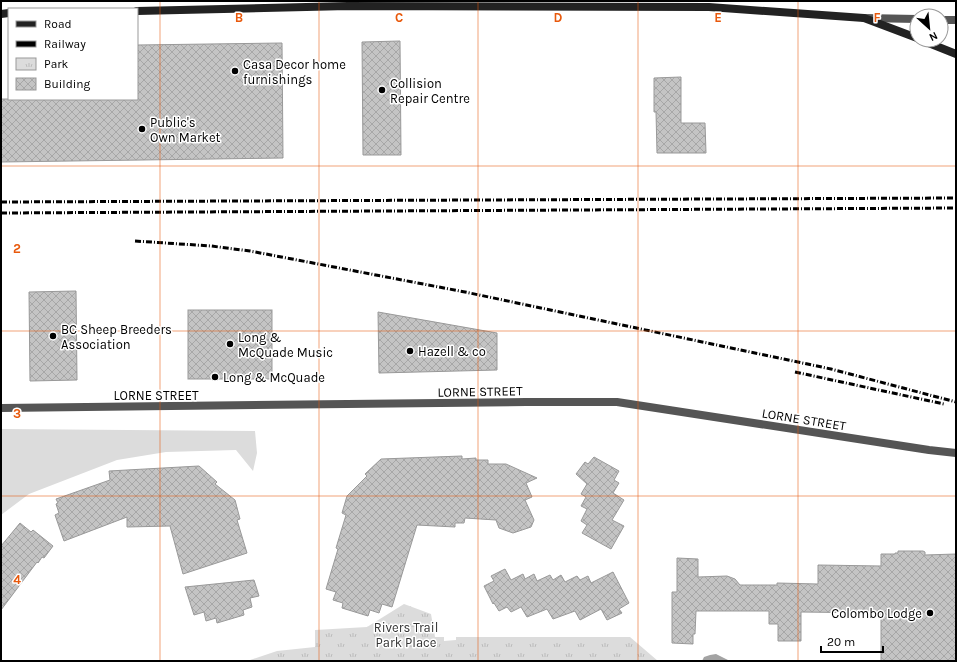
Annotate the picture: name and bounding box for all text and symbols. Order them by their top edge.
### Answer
legend [8,8,138,100]
north arrow [909,8,949,48]
text: B [235,10,243,25]
text: C [395,10,403,25]
text: D [554,10,563,25]
text: E [714,10,722,25]
text: F [873,10,881,25]
text: Road [44,17,72,31]
text: N [927,29,940,44]
text: Railway [44,37,86,51]
text: Park [44,57,69,71]
place label: Casa Decor home furnishings [243,57,346,87]
marker: Casa Decor home furnishings [230,66,240,76]
place label: Collision Repair Centre [390,76,470,106]
text: Building [44,77,91,91]
marker: Collision Repair Centre [377,85,387,95]
place label: Public's Own Market [150,115,221,145]
marker: Public's Own Market [137,124,147,134]
text: 2 [13,241,21,256]
place label: BC Sheep Breeders Association [61,322,172,352]
place label: Long & McQuade Music [238,330,333,360]
marker: BC Sheep Breeders Association [48,331,58,341]
marker: Long & McQuade Music [225,339,235,349]
place label: Hazell & co [418,344,486,359]
marker: Hazell & co [405,346,415,356]
place label: Long & McQuade [223,370,325,385]
marker: Long & McQuade [210,372,220,382]
street label: LORNE STREET [437,383,523,400]
street label: LORNE STREET [113,388,199,403]
street label: LORNE STREET [761,405,848,434]
text: 3 [13,406,21,421]
text: 4 [13,572,21,587]
place label: Colombo Lodge [831,606,922,621]
marker: Colombo Lodge [925,608,935,618]
park label: Rivers Trail Park Place [374,620,438,650]
scale bar [821,628,883,654]
text: 20 m [827,635,855,649]

